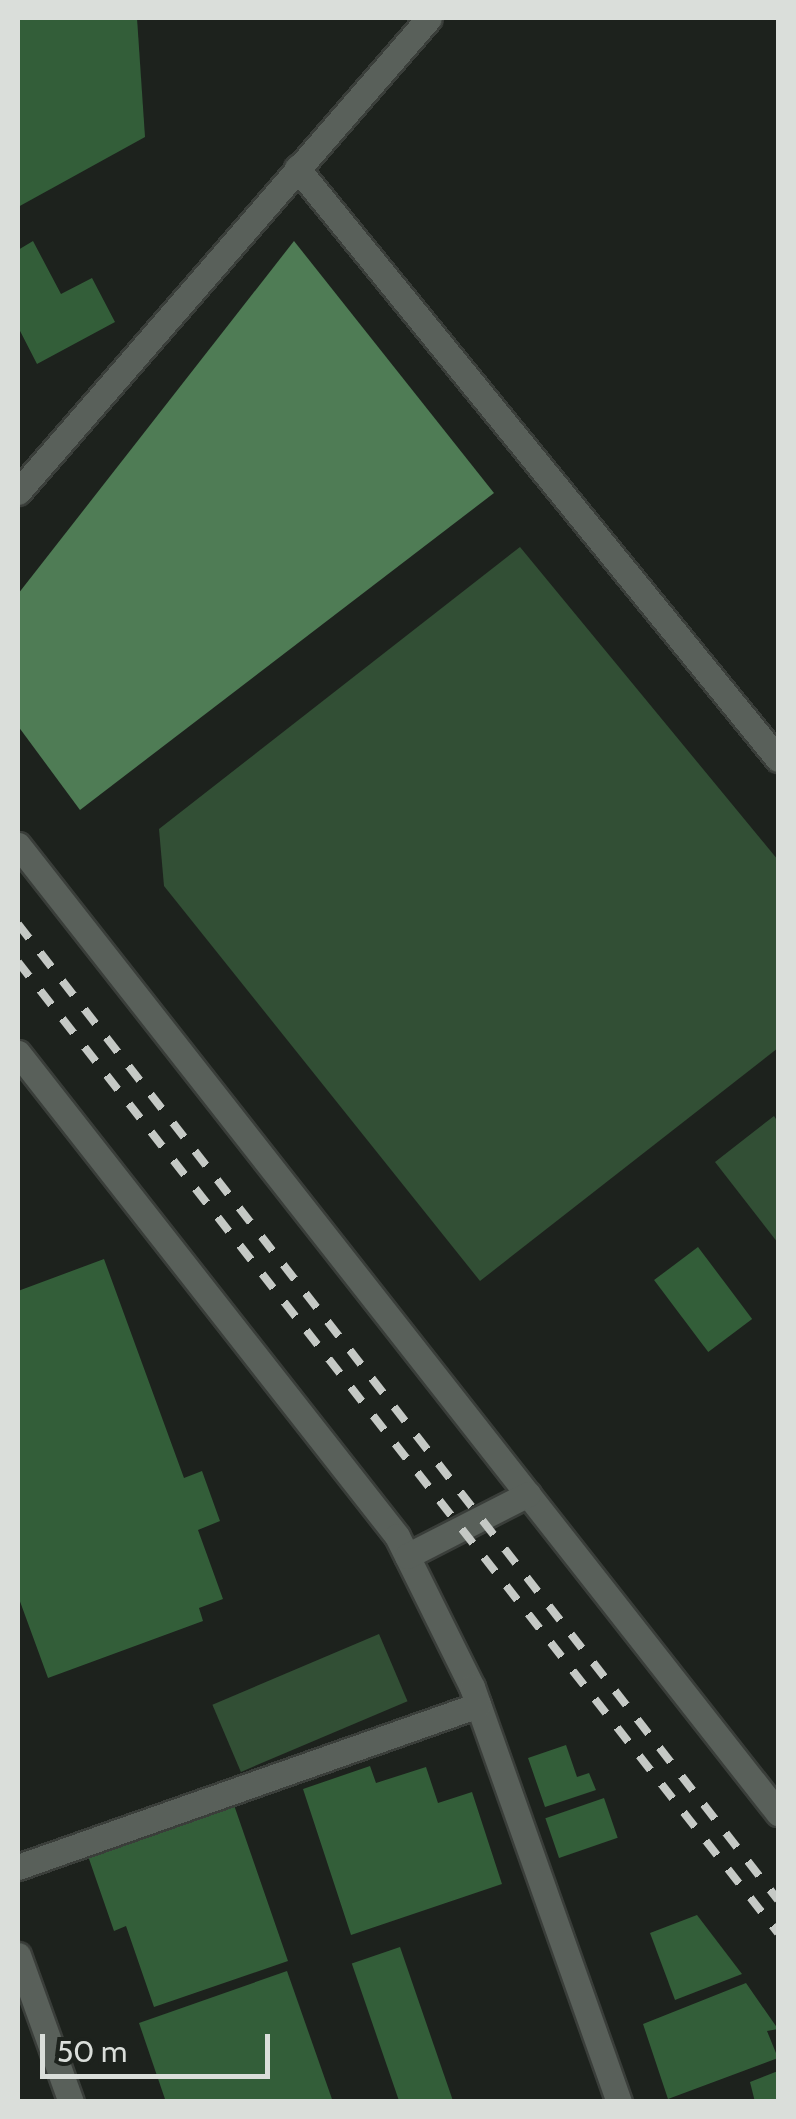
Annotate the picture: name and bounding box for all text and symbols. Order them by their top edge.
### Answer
scale bar [45,2014,275,2076]
text: 50 m [57,2033,127,2070]

